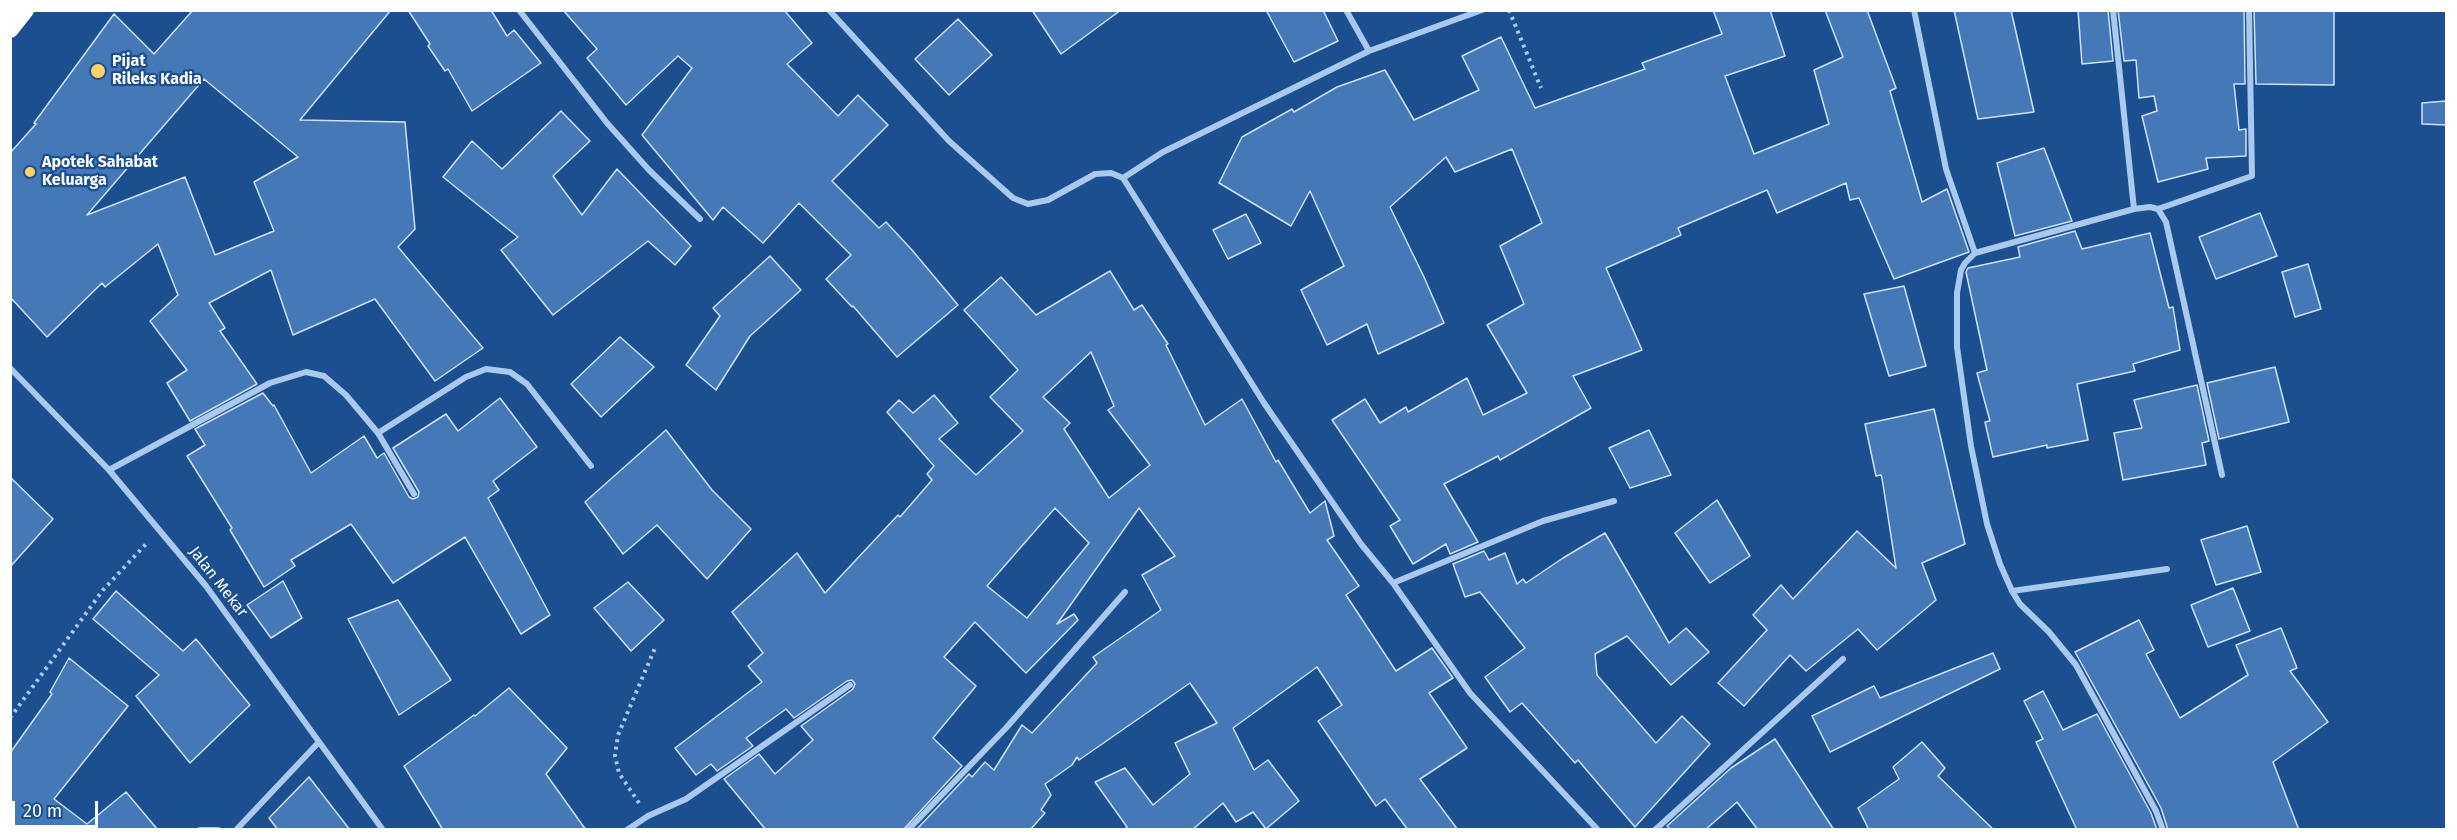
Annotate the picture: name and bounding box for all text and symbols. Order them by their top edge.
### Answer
place label: Pijat Rileks Kadia [112,52,202,90]
marker: Pijat Rileks Kadia [89,62,107,80]
place label: Apotek Sahabat Keluarga [42,153,158,191]
marker: Apotek Sahabat Keluarga [23,165,37,179]
street label: Jalan Mekar [184,543,252,621]
scale bar [15,789,100,827]
text: 20 m [23,800,62,822]

